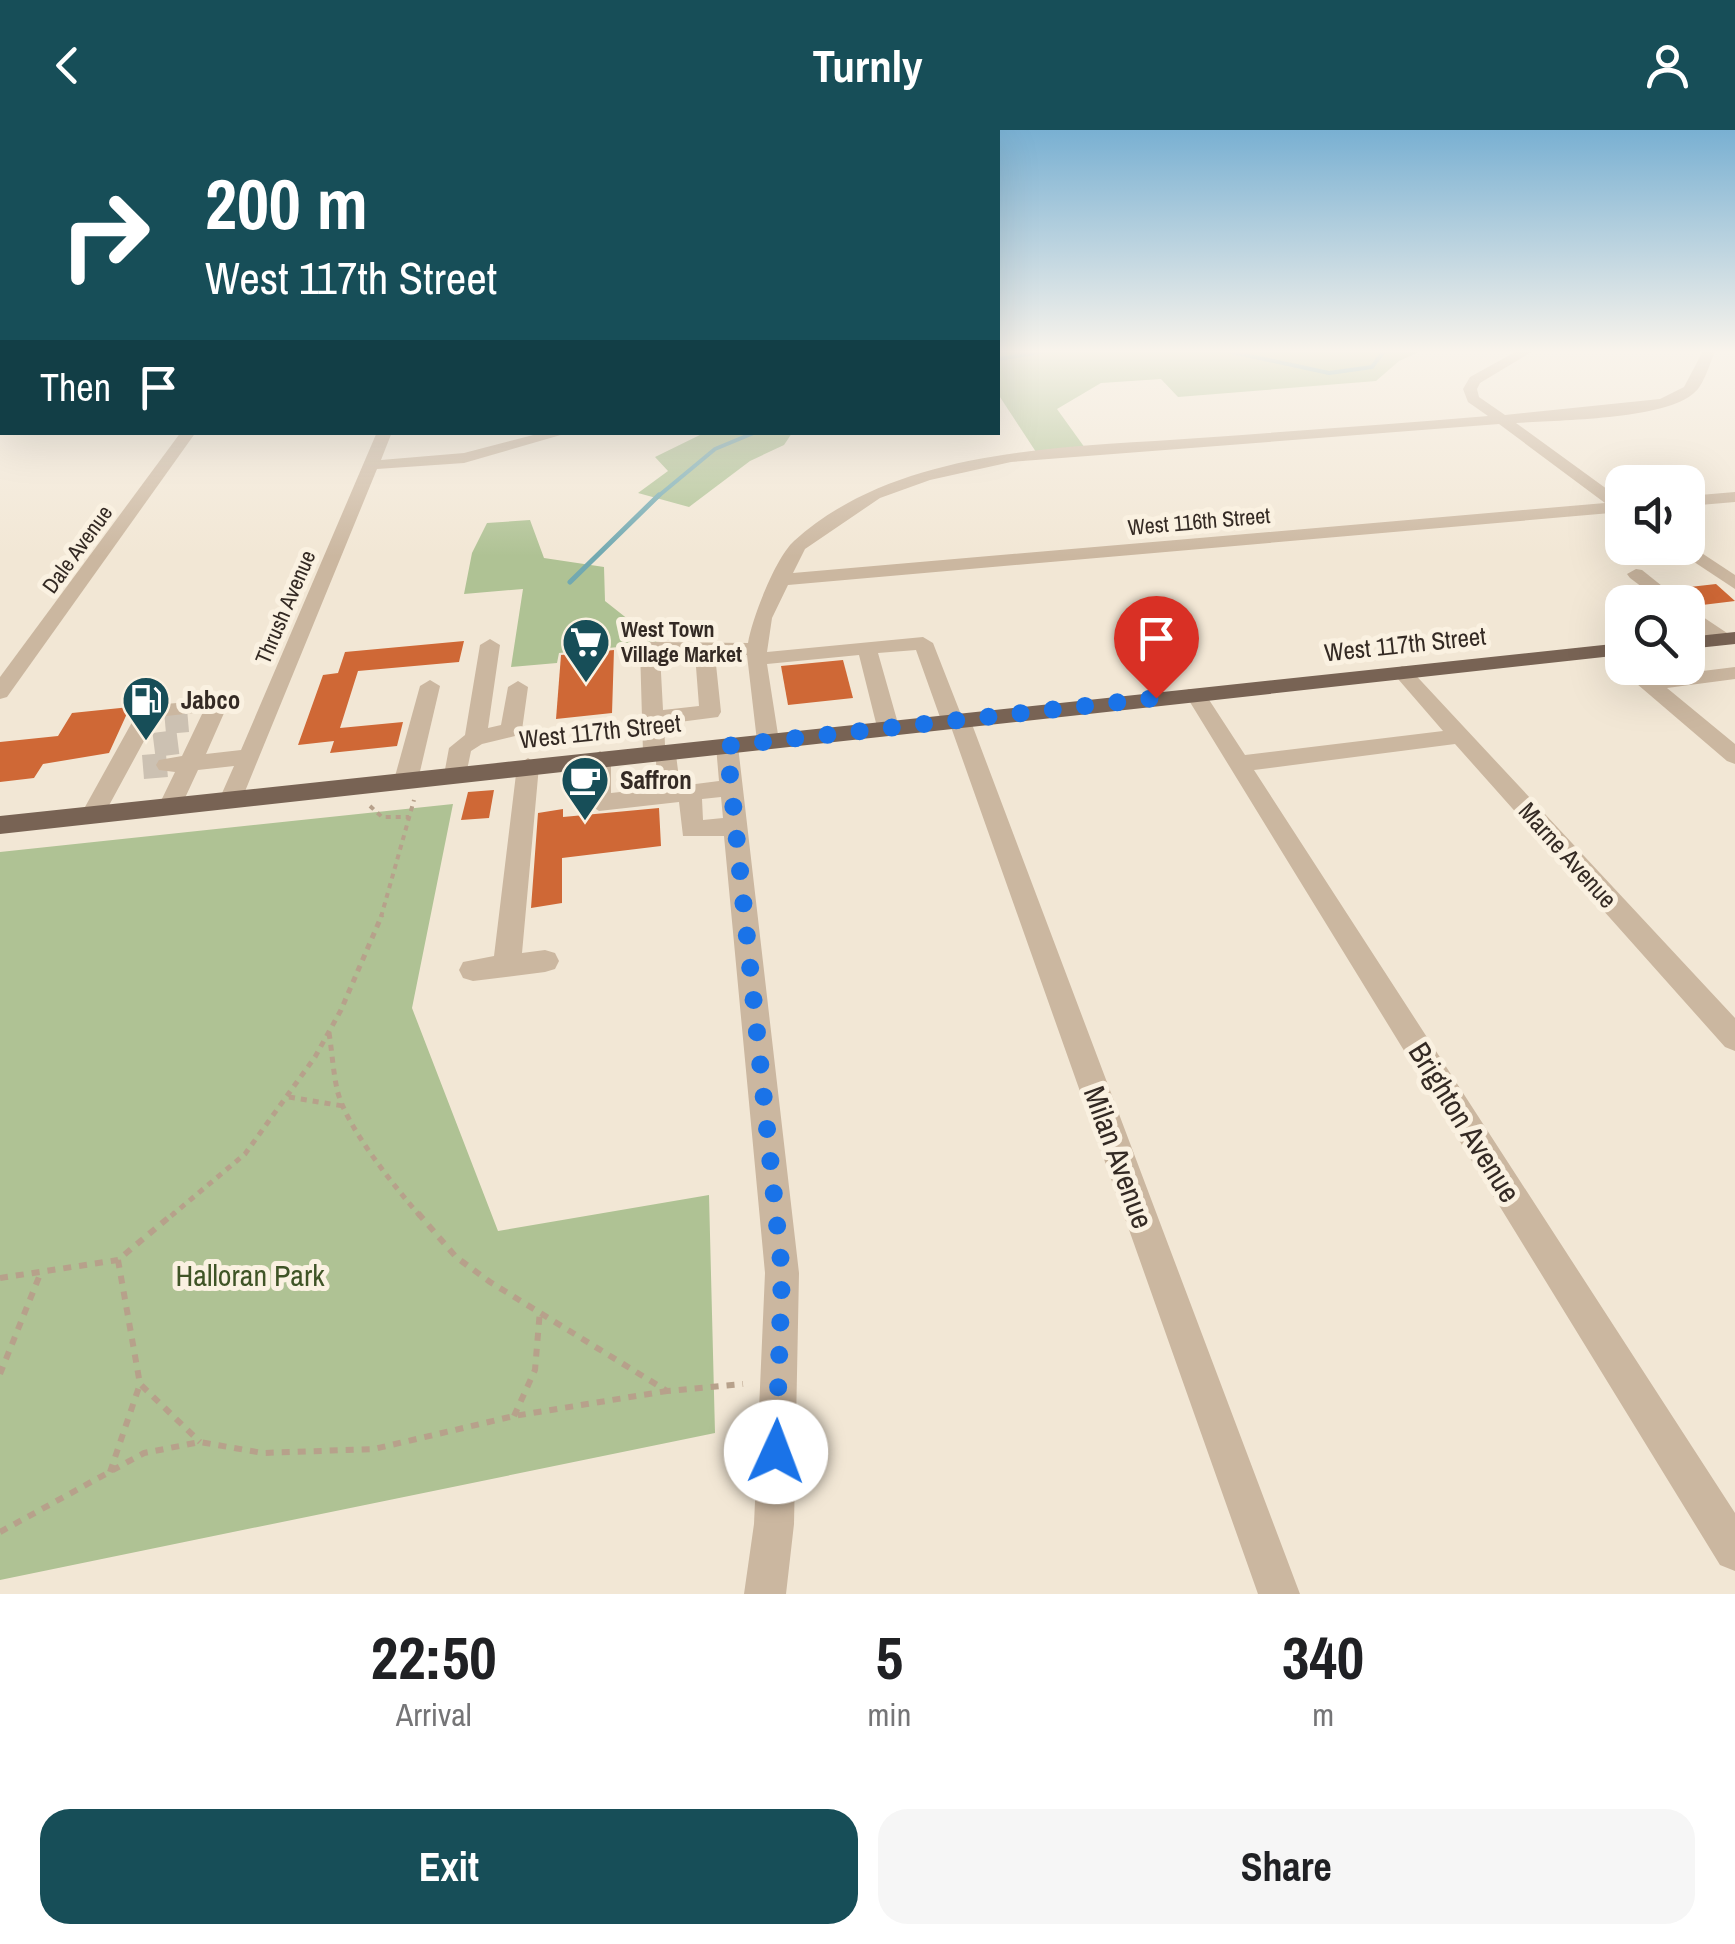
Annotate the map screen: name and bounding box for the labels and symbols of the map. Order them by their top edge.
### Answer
street label: Dale Avenue [35,499,119,599]
street label: West 116th Street [1127,500,1271,542]
street label: Thrush Avenue [248,545,322,669]
pin [1114,596,1199,699]
place label: West Town Village Market [621,614,742,669]
supermarket icon: West Town Village Market [560,616,612,684]
street label: West 117th Street [1323,619,1488,669]
fuel station icon: Jabco [120,674,172,742]
place label: Jabco [181,683,240,717]
street label: West 117th Street [518,706,683,756]
cafe icon: Saffron [559,754,611,822]
place label: Saffron [620,763,692,797]
street label: Marne Avenue [1511,795,1625,915]
street label: Brighton Avenue [1400,1034,1530,1210]
street label: Milan Avenue [1075,1080,1163,1234]
park label: Halloran Park [175,1255,325,1295]
position arrow [724,1400,828,1504]

